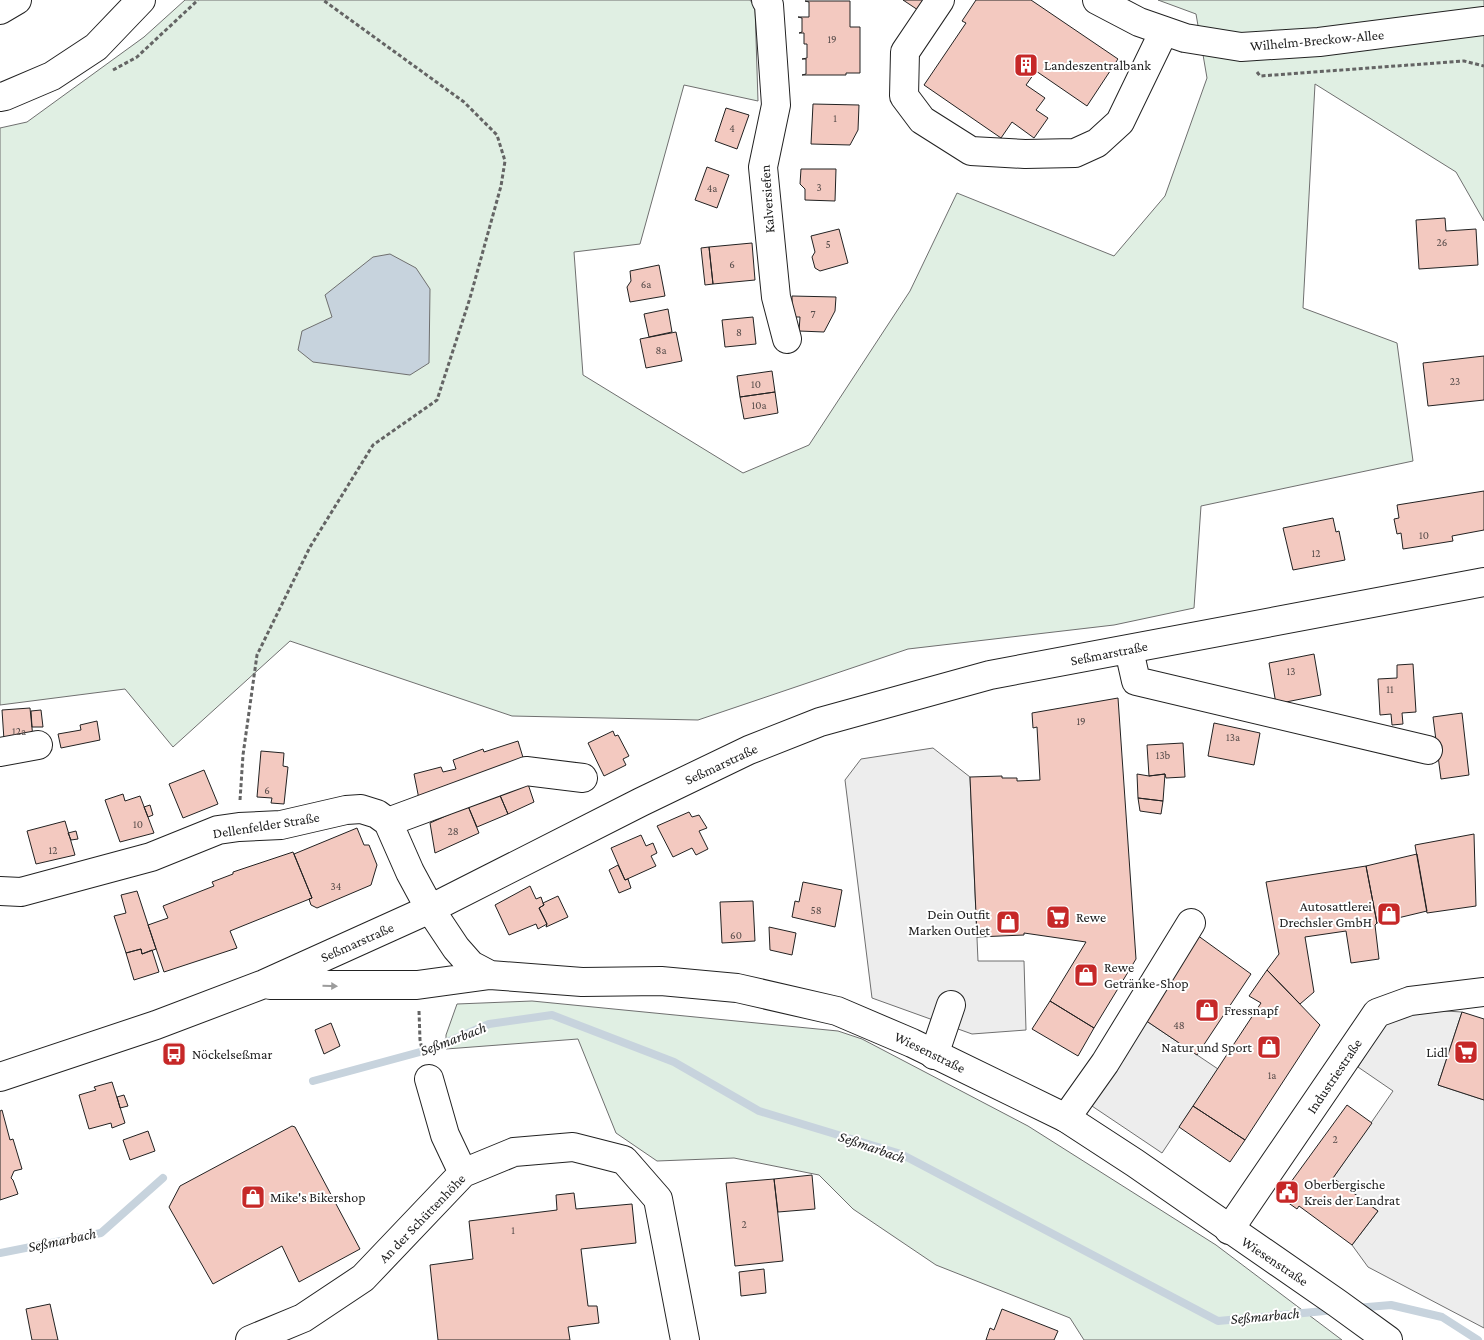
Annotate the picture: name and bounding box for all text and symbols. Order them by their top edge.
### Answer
street label: Wilhelm-Breckow-Allee [1249,26,1385,54]
house number: 19 [827,33,837,45]
building icon: Landeszentralbank [1013,52,1039,78]
place label: Landeszentralbank [1044,57,1151,73]
house number: 1 [833,112,837,124]
house number: 4 [729,122,735,134]
street label: Kalversiefen [757,164,777,234]
house number: 3 [816,181,822,193]
house number: 4a [707,182,717,194]
house number: 26 [1437,236,1447,248]
house number: 5 [825,238,831,250]
house number: 6 [729,258,735,270]
house number: 6a [641,278,651,290]
house number: 7 [810,308,816,320]
house number: 8 [736,326,742,338]
house number: 8a [655,344,667,356]
house number: 23 [1450,375,1460,387]
house number: 10 [751,378,761,390]
house number: 10a [752,399,766,411]
house number: 10 [1419,529,1429,541]
house number: 12 [1312,547,1320,559]
street label: Seßmarstraße [1069,638,1149,668]
house number: 13 [1287,665,1295,677]
house number: 11 [1386,683,1394,695]
house number: 19 [1076,715,1086,727]
house number: 12a [12,725,26,737]
house number: 13a [1226,731,1240,743]
street label: Seßmarstraße [682,740,760,788]
house number: 13b [1156,749,1171,761]
house number: 6 [264,784,270,796]
street label: Dellenfelder Straße [211,809,321,841]
house number: 10 [133,818,143,830]
house number: 28 [447,825,459,837]
house number: 12 [49,844,57,856]
house number: 34 [331,880,342,892]
place label: Autosattlerei Drechsler GmbH [1279,898,1372,930]
shop icon: Autosattlerei Drechsler GmbH [1376,901,1402,927]
house number: 58 [810,904,822,916]
supermarket icon: Rewe [1045,904,1071,930]
place label: Dein Outfit Marken Outlet [908,906,990,938]
shop icon: Dein Outfit Marken Outlet [995,909,1021,935]
place label: Rewe [1076,909,1106,925]
street label: Seßmarstraße [318,919,396,965]
house number: 60 [730,929,742,941]
place label: Rewe Getränke-Shop [1104,959,1189,991]
shop icon: Rewe Getränke-Shop [1073,962,1099,988]
one-way arrow [322,982,338,990]
shop icon: Fressnapf [1194,997,1220,1023]
place label: Fressnapf [1224,1002,1279,1018]
water label: Seßmarbach [418,1019,489,1060]
house number: 48 [1173,1019,1185,1031]
street label: Wiesenstraße [892,1028,968,1076]
shop icon: Natur und Sport [1256,1034,1282,1060]
street label: Industriestraße [1303,1036,1365,1116]
place label: Natur und Sport [1161,1039,1252,1055]
supermarket icon: Lidl [1453,1039,1479,1065]
bus stop icon: Nöckelseßmar [161,1041,187,1067]
place label: Lidl [1426,1044,1448,1060]
place label: Nöckelseßmar [192,1046,272,1062]
house number: 1a [1268,1069,1276,1081]
water label: Seßmarbach [836,1128,907,1167]
house number: 2 [1332,1133,1338,1145]
street label: An der Schüttenhöhe [375,1170,469,1266]
place label: Oberbergische Kreis der Landrat [1304,1176,1400,1208]
public building icon: Oberbergische Kreis der Landrat [1274,1179,1300,1205]
shop icon: Mike's Bikershop [240,1184,266,1210]
place label: Mike's Bikershop [270,1189,366,1205]
house number: 2 [741,1218,747,1230]
house number: 1 [511,1224,515,1236]
water label: Seßmarbach [26,1225,98,1256]
street label: Wiesenstraße [1239,1233,1311,1289]
water label: Seßmarbach [1230,1305,1300,1328]

